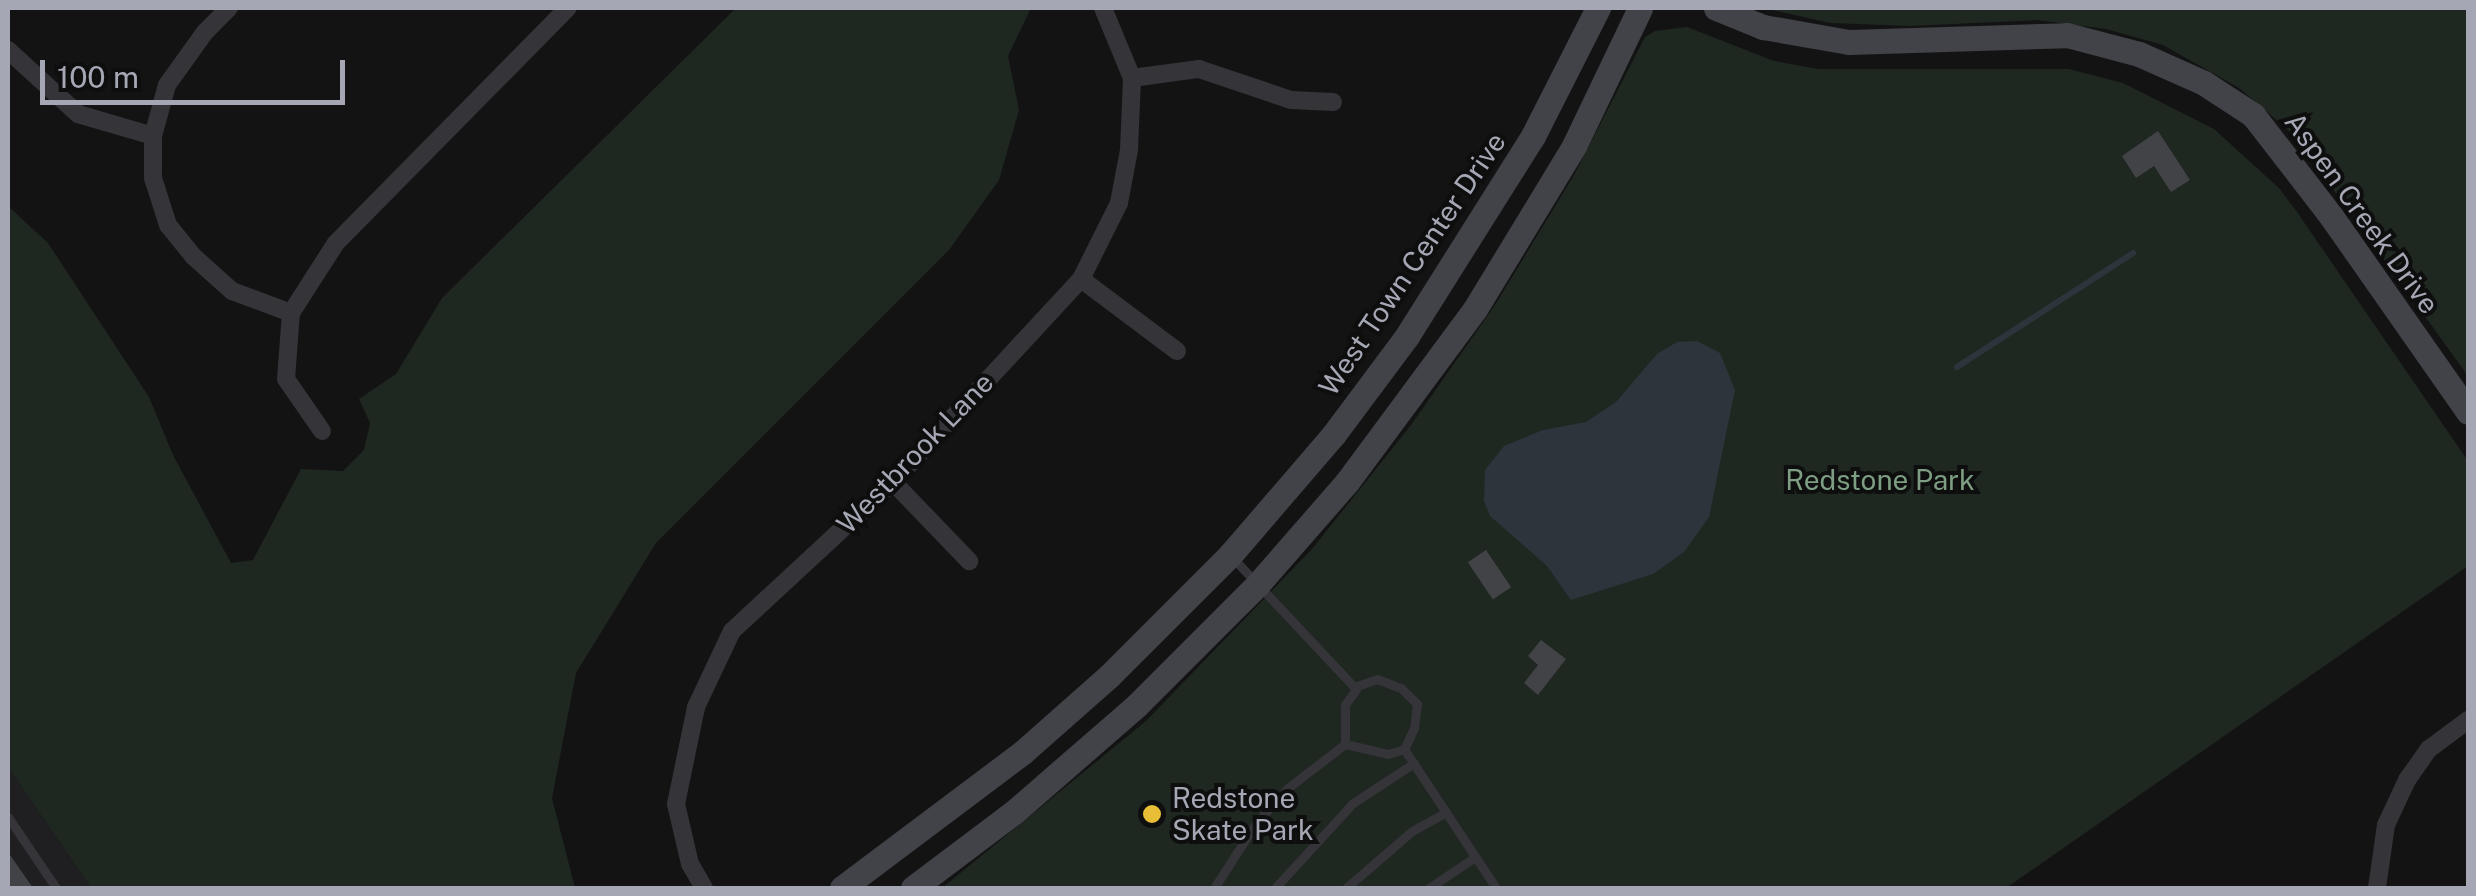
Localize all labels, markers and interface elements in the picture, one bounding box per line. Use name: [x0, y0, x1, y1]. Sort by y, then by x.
scale bar: [45, 40, 350, 102]
text: 100 m: [57, 59, 139, 95]
street label: Aspen Creek Drive: [2278, 106, 2446, 320]
street label: West Town Center Drive: [1311, 126, 1513, 402]
street label: Westbrook Lane: [830, 366, 1000, 540]
park label: Redstone Park: [1785, 463, 1975, 497]
place label: Redstone Skate Park: [1172, 781, 1314, 847]
marker: Redstone Skate Park: [1141, 803, 1163, 825]

